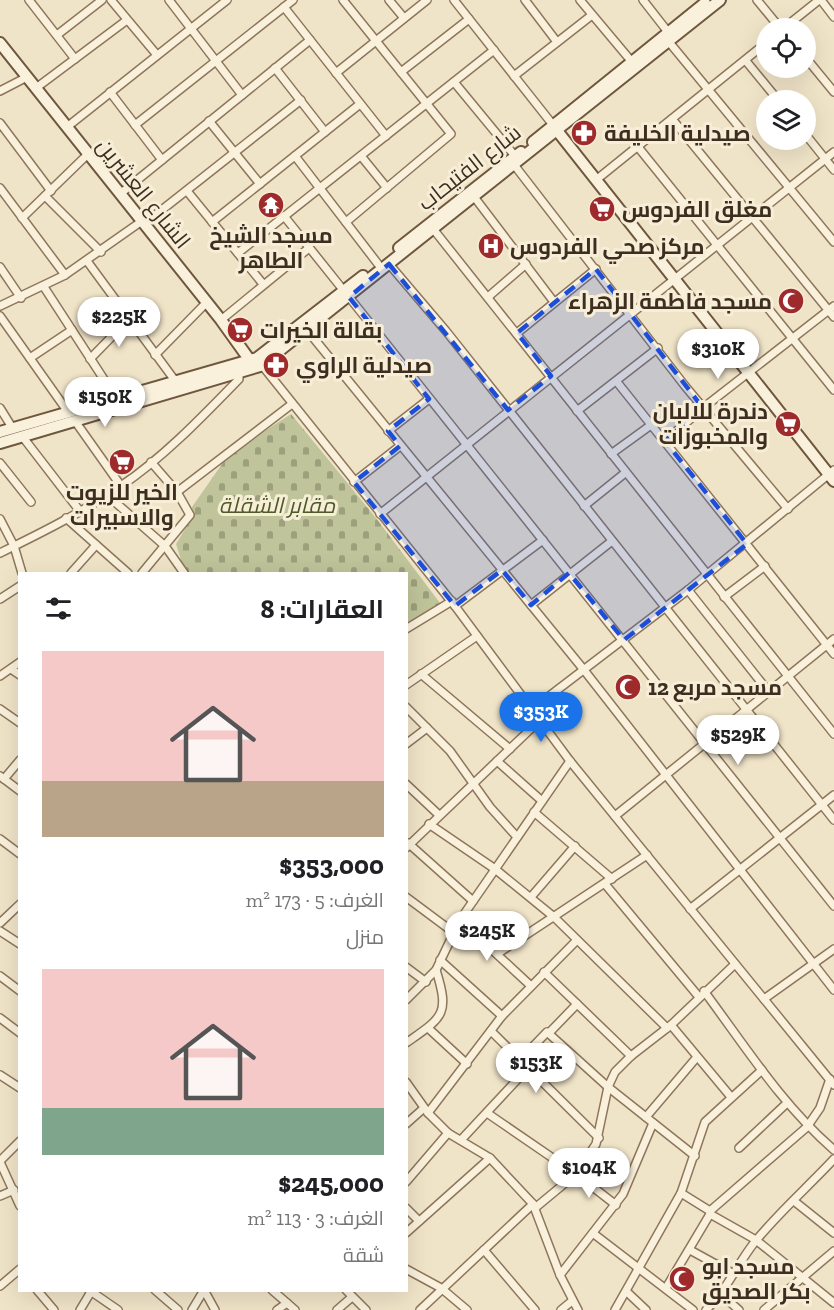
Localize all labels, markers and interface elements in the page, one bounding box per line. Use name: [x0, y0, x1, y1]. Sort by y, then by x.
map controls: [756, 18, 816, 150]
button: locate: [756, 18, 816, 78]
button: layers: [756, 90, 816, 150]
pharmacy icon: صيدلية الخليفة: [569, 118, 599, 148]
street label: شارع الفتيحاب: [412, 119, 527, 217]
place label: صيدلية الخليفة: [604, 120, 751, 147]
street label: الشارع العشرين: [90, 133, 196, 255]
temple icon: مسجد الشيخ الطاهر: [256, 190, 286, 220]
supermarket icon: مغلق الفردوس: [587, 194, 617, 224]
place label: مغلق الفردوس: [622, 196, 772, 223]
place label: مسجد الشيخ الطاهر: [209, 222, 333, 274]
hospital icon: مركز صحي الفردوس: [476, 231, 506, 261]
place label: مركز صحي الفردوس: [510, 233, 704, 264]
mosque icon: مسجد فاطمة الزهراء: [776, 286, 806, 316]
place label: مسجد فاطمة الزهراء: [568, 288, 772, 315]
pin: $225K: [77, 297, 161, 348]
text: $225K: [91, 304, 147, 328]
supermarket icon: بقالة الخيرات: [225, 315, 255, 345]
place label: بقالة الخيرات: [260, 317, 382, 344]
pin: $310K: [676, 329, 760, 380]
text: $310K: [691, 336, 745, 360]
pharmacy icon: صيدلية الراوي: [261, 350, 291, 380]
place label: صيدلية الراوي: [296, 352, 432, 383]
pin: $150K: [63, 377, 147, 428]
text: $150K: [78, 384, 132, 408]
place label: دندرة للالبان والمخبوزات: [653, 398, 768, 450]
supermarket icon: دندرة للالبان والمخبوزات: [773, 409, 803, 439]
supermarket icon: الخير للزيوت والاسبيرات: [107, 447, 137, 477]
place label: الخير للزيوت والاسبيرات: [66, 479, 178, 531]
park label: مقابر الشقلة: [219, 492, 336, 519]
icon: filters: [42, 592, 75, 625]
text: العقارات: 8: [261, 593, 384, 625]
mosque icon: مسجد مربع 12: [613, 672, 643, 702]
place label: مسجد مربع 12: [648, 674, 782, 702]
icon: home: [159, 690, 267, 798]
pin: $353K: [499, 692, 583, 743]
text: $353K: [513, 699, 569, 723]
pin: $529K: [696, 715, 780, 766]
text: $529K: [710, 722, 766, 746]
text: $353,000: [279, 849, 384, 881]
text: الغرف: 5 · 173 m²: [246, 888, 384, 912]
pin: $245K: [445, 911, 529, 962]
text: $245K: [459, 918, 515, 942]
text: منزل: [346, 925, 384, 949]
icon: home: [159, 1008, 267, 1116]
pin: $153K: [494, 1043, 578, 1094]
text: $153K: [510, 1050, 562, 1074]
pin: $104K: [547, 1148, 631, 1199]
text: $104K: [562, 1155, 616, 1179]
text: $245,000: [278, 1167, 384, 1199]
text: الغرف: 3 · 113 m²: [248, 1206, 384, 1230]
text: شقة: [343, 1243, 384, 1267]
place label: مسجد ابو بكر الصديق: [702, 1253, 811, 1305]
mosque icon: مسجد ابو بكر الصديق: [667, 1264, 697, 1294]

